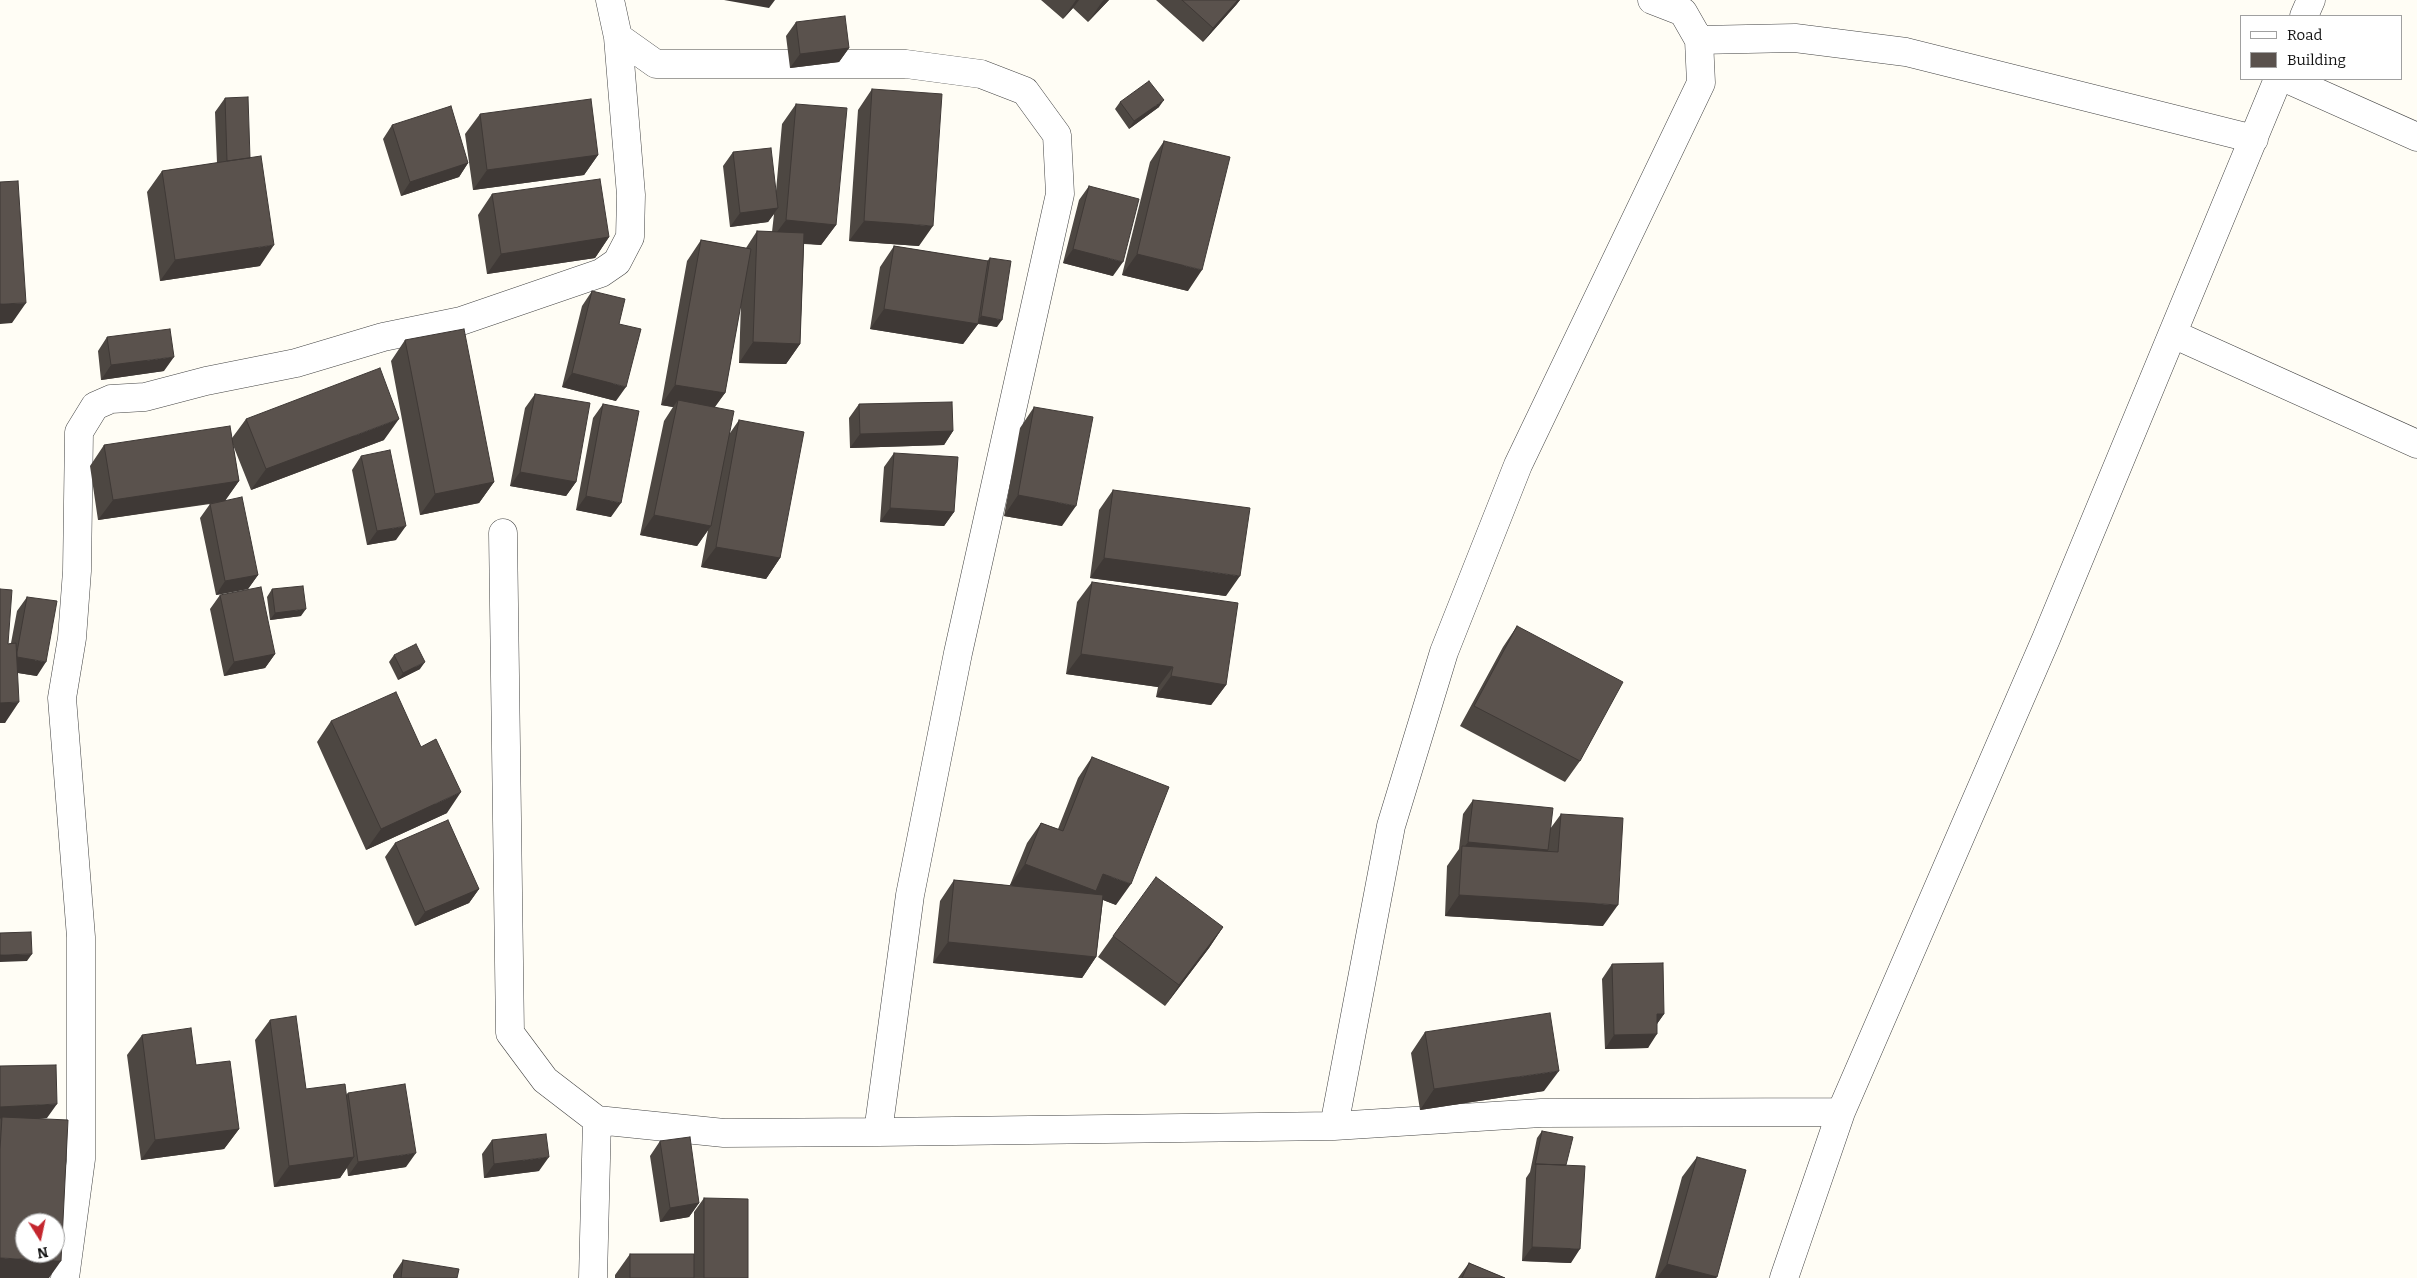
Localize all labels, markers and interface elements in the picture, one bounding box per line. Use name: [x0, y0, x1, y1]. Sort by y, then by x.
legend: [2240, 15, 2402, 80]
text: Road: [2287, 26, 2322, 44]
text: Building: [2287, 51, 2346, 69]
north arrow: [15, 1213, 65, 1263]
text: N: [36, 1243, 49, 1262]

